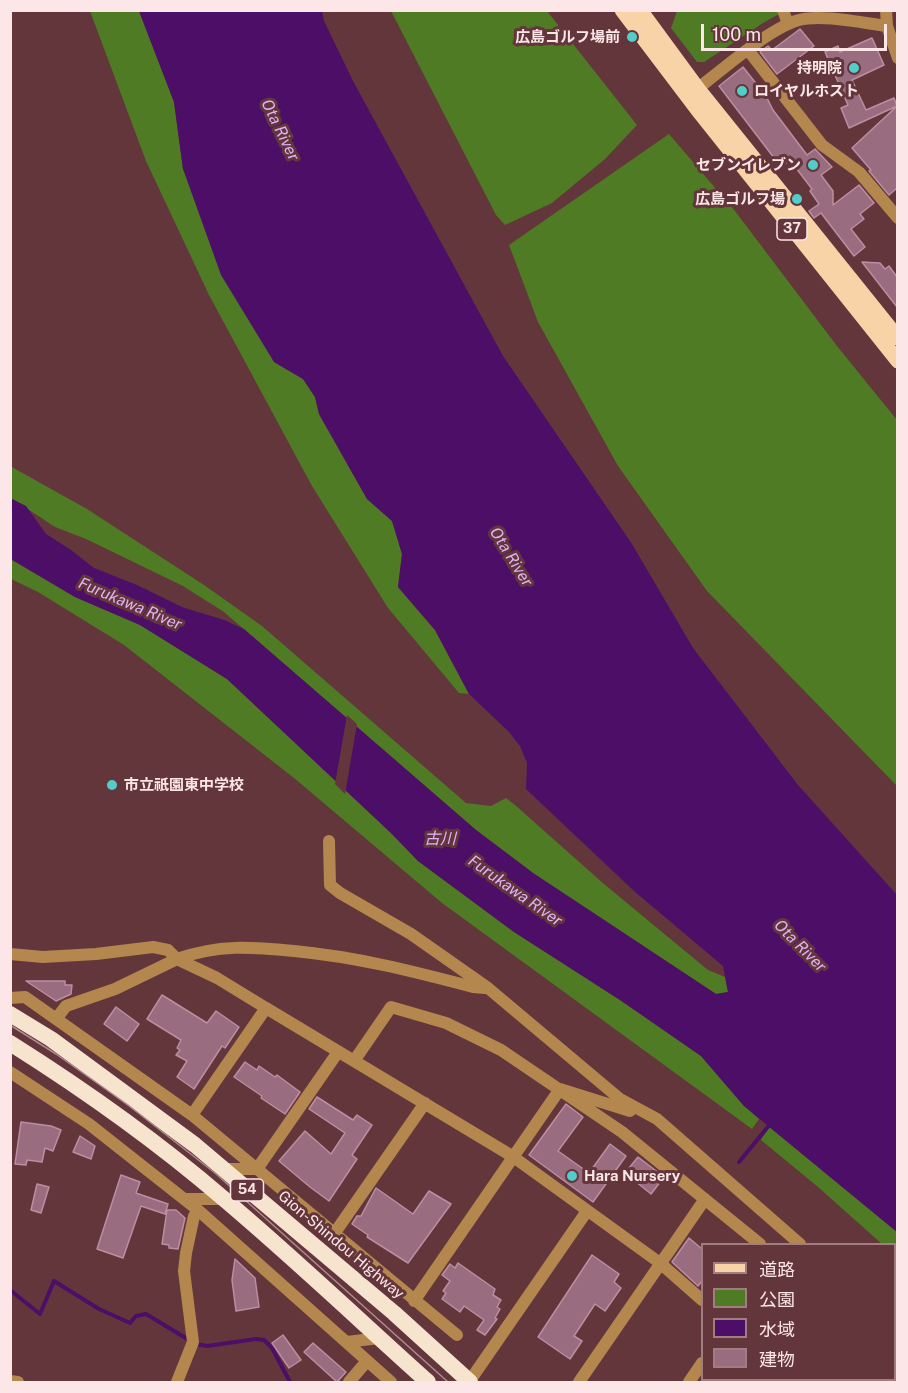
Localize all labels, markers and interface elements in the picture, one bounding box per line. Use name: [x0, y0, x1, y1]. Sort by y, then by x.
scale bar: [704, 12, 890, 50]
text: 100 m: [712, 24, 761, 45]
place label: 広島ゴルフ場前: [515, 28, 620, 46]
marker: 広島ゴルフ場前: [625, 30, 639, 44]
place label: 持明院: [797, 59, 842, 77]
marker: 持明院: [847, 61, 861, 75]
place label: ロイヤルホスト: [754, 82, 859, 100]
marker: ロイヤルホスト: [735, 84, 749, 98]
water label: Ota River: [257, 96, 303, 164]
place label: セブンイレブン: [696, 156, 801, 174]
marker: セブンイレブン: [806, 158, 820, 172]
place label: 広島ゴルフ場: [695, 190, 785, 208]
marker: 広島ゴルフ場: [790, 192, 804, 206]
road number: 37: [777, 218, 807, 240]
water label: Ota River: [485, 524, 537, 590]
water label: Furukawa River: [75, 574, 185, 634]
place label: 市立祇園東中学校: [124, 776, 244, 794]
marker: 市立祇園東中学校: [105, 778, 119, 792]
water label: 古川: [424, 829, 456, 849]
water label: Furukawa River: [464, 851, 566, 931]
water label: Ota River: [770, 916, 830, 976]
place label: Hara Nursery: [584, 1167, 680, 1185]
marker: Hara Nursery: [565, 1169, 579, 1183]
road number: 54: [230, 1179, 264, 1201]
street label: Gion-Shindou Highway: [274, 1187, 408, 1303]
legend: [701, 1243, 896, 1381]
text: 道路: [759, 1259, 795, 1280]
text: 公園: [759, 1289, 795, 1310]
text: 水域: [759, 1319, 795, 1340]
text: 建物: [759, 1349, 795, 1370]

